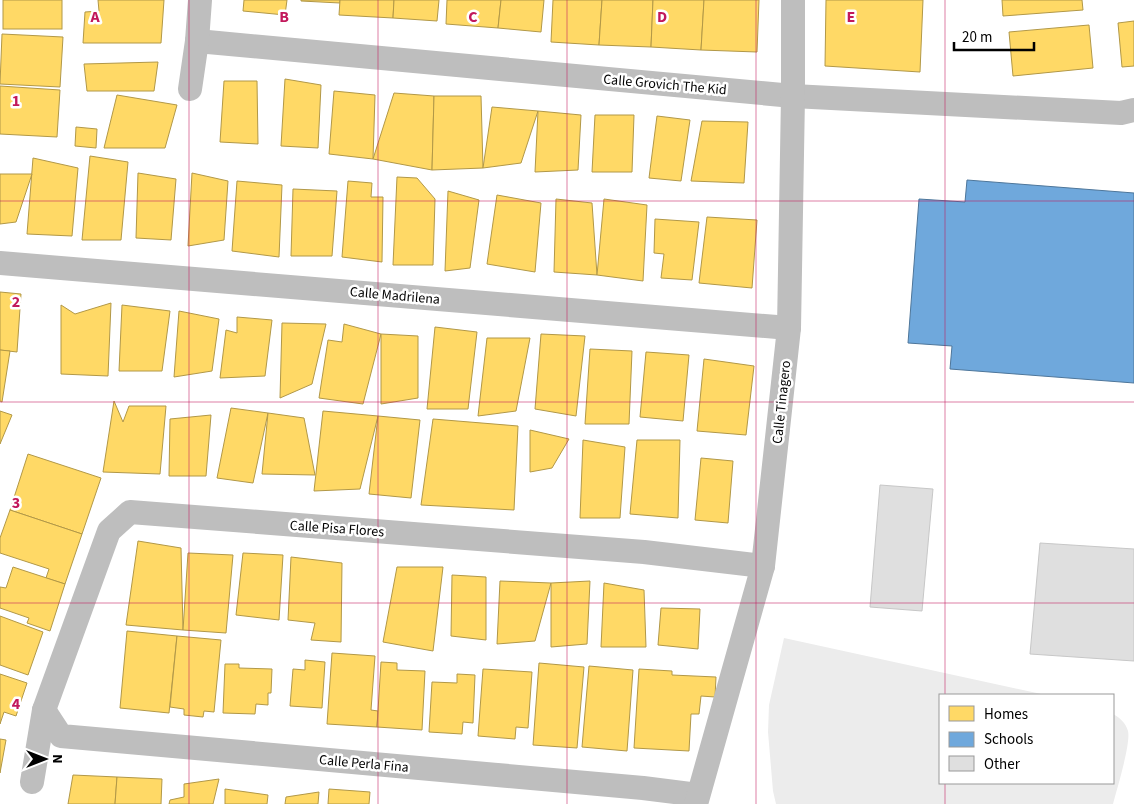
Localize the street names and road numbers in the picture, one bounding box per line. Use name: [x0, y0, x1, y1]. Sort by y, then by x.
street label: Calle Grovich The Kid: [602, 70, 727, 100]
street label: Calle Madrilena: [349, 282, 441, 310]
street label: Calle Tinagero: [768, 359, 796, 445]
street label: Calle Pisa Flores: [289, 516, 385, 542]
street label: Calle Perla Fina: [318, 750, 410, 778]

